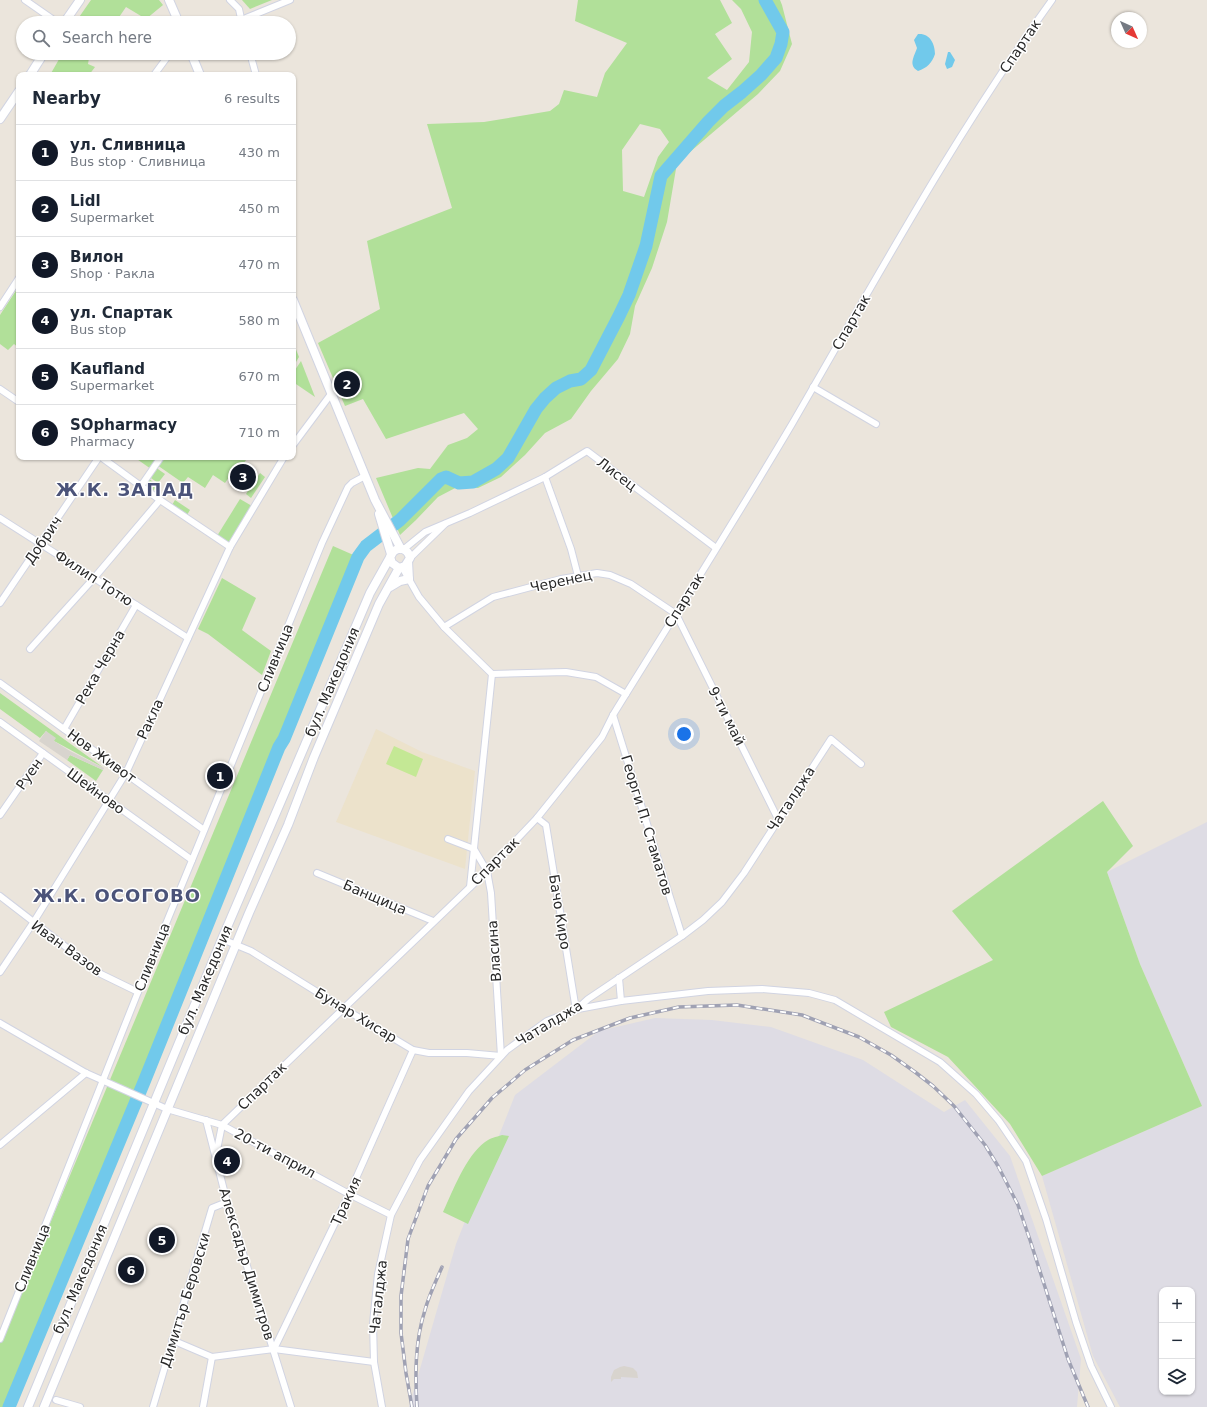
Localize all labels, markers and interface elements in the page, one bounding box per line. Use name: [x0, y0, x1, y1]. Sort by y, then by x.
north arrow: [1111, 12, 1147, 48]
search box: [16, 16, 296, 60]
street label: Спартак: [996, 16, 1044, 76]
icon: search: [30, 27, 52, 49]
text: Search here: [62, 29, 152, 47]
text: Nearby: [32, 88, 101, 108]
text: 6 results: [224, 91, 280, 106]
text: ул. Сливница: [70, 136, 186, 154]
text: 1: [40, 145, 50, 160]
text: 430 m: [238, 145, 280, 160]
text: Bus stop · Сливница: [70, 154, 206, 169]
text: Lidl: [70, 192, 101, 210]
text: 2: [40, 201, 50, 216]
text: 450 m: [238, 201, 280, 216]
text: Supermarket: [70, 210, 154, 225]
text: Вилон: [70, 248, 124, 266]
text: 3: [40, 257, 50, 272]
text: 470 m: [238, 257, 280, 272]
text: Shop · Ракла: [70, 266, 155, 281]
street label: Спартак: [829, 291, 873, 353]
text: ул. Спартак: [70, 304, 173, 322]
text: 4: [40, 313, 50, 328]
text: 580 m: [238, 313, 280, 328]
text: Bus stop: [70, 322, 126, 337]
text: Kaufland: [70, 360, 145, 378]
text: 5: [40, 369, 50, 384]
text: 670 m: [238, 369, 280, 384]
pin: 2: [334, 369, 360, 399]
text: Supermarket: [70, 378, 154, 393]
text: SOpharmacy: [70, 416, 177, 434]
text: 6: [40, 425, 50, 440]
text: 710 m: [238, 425, 280, 440]
text: Pharmacy: [70, 434, 135, 449]
street label: Лисец: [594, 454, 640, 494]
pin: 3: [230, 462, 256, 492]
district label: Ж.К. ЗАПАД: [56, 479, 194, 500]
street label: Добрич: [21, 513, 65, 567]
street label: Филип Тотю: [52, 547, 136, 609]
street label: Черенец: [529, 567, 593, 595]
street label: Спартак: [661, 570, 707, 630]
street label: Сливница: [254, 621, 296, 695]
street label: бул. Македония: [302, 625, 362, 739]
street label: Река Черна: [72, 627, 128, 707]
street label: 9-ти май: [705, 684, 749, 748]
street label: Ракла: [134, 696, 166, 742]
your location: [674, 724, 694, 744]
street label: Нов Живот: [65, 726, 139, 786]
street label: Георги П. Стаматов: [618, 753, 676, 897]
street label: Руен: [13, 755, 45, 793]
pin: 1: [207, 761, 233, 791]
street label: Чаталджа: [764, 763, 818, 835]
street label: Шейново: [64, 765, 128, 817]
street label: Спартак: [468, 834, 522, 888]
street label: Бачо Киро: [546, 873, 574, 951]
street label: Банщица: [341, 876, 409, 918]
district label: Ж.К. ОСОГОВО: [33, 885, 201, 906]
street label: Иван Вазов: [29, 917, 105, 979]
street label: Сливница: [131, 920, 173, 994]
street label: Власина: [484, 920, 504, 982]
street label: бул. Македония: [175, 923, 235, 1037]
street label: Бунар Хисар: [312, 984, 400, 1046]
street label: Чаталджа: [513, 997, 585, 1049]
street label: Спартак: [234, 1059, 290, 1113]
street label: 20-ти април: [232, 1125, 318, 1181]
pin: 4: [214, 1146, 240, 1176]
street label: Тракия: [327, 1174, 364, 1229]
street label: Алексадър Димитров: [216, 1186, 278, 1342]
street label: Сливница: [11, 1221, 53, 1295]
street label: бул. Македония: [50, 1222, 110, 1336]
pin: 5: [149, 1225, 175, 1255]
street label: Димитър Беровски: [157, 1231, 213, 1369]
pin: 6: [118, 1255, 144, 1285]
street label: Чаталджа: [366, 1259, 390, 1335]
map controls: [1159, 1287, 1195, 1395]
button: +: [1159, 1287, 1195, 1323]
button: −: [1159, 1323, 1195, 1359]
button: layers: [1159, 1359, 1195, 1395]

